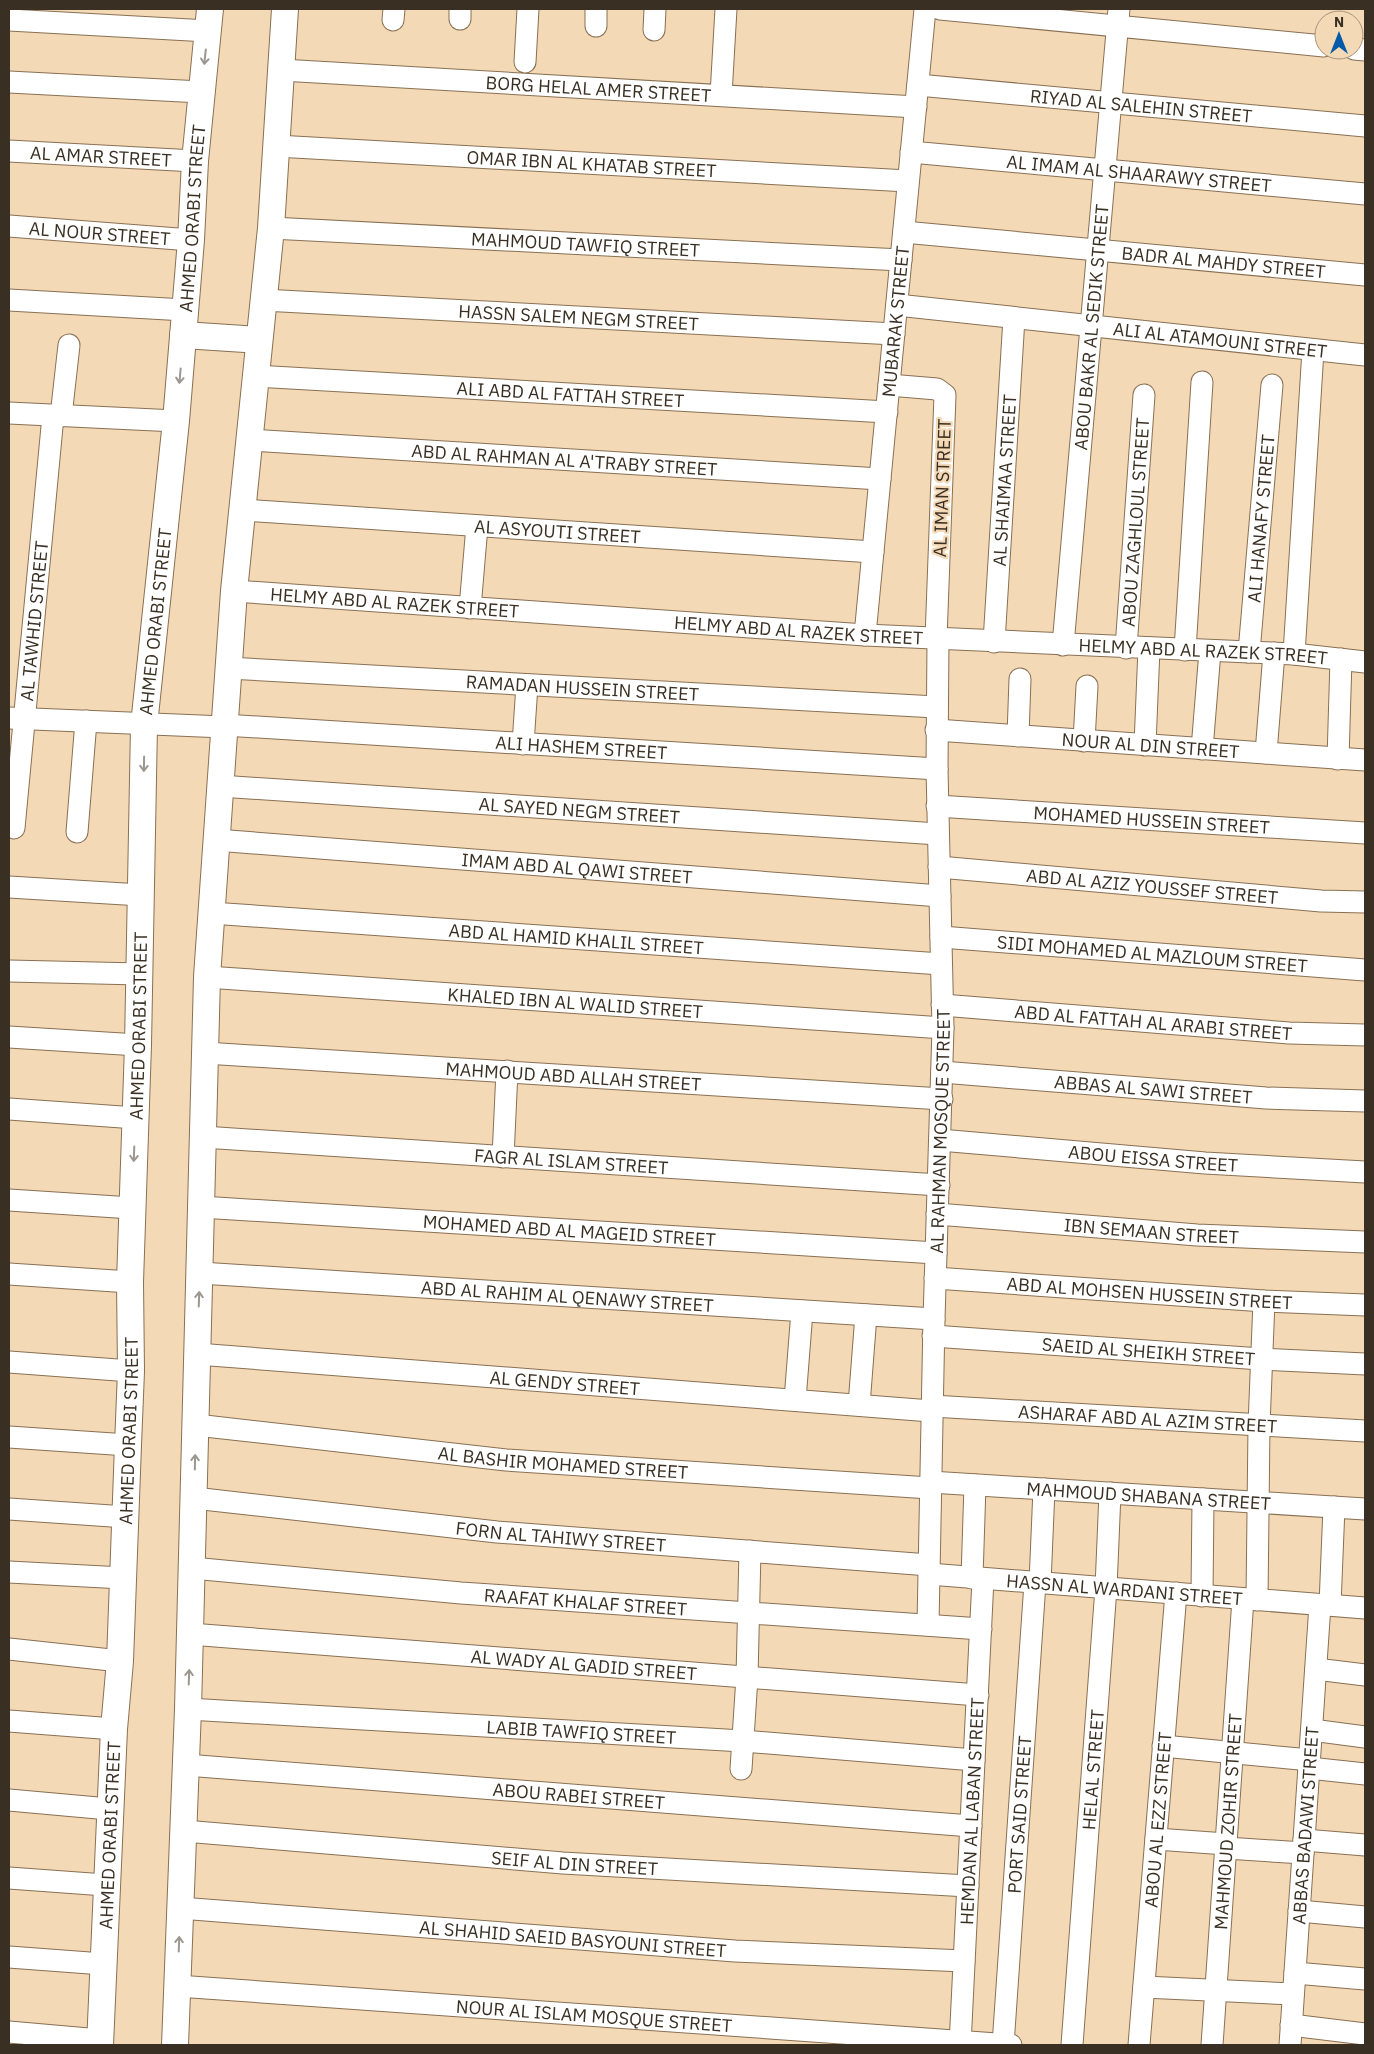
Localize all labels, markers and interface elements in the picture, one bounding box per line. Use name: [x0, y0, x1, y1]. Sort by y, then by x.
north arrow: [1314, 10, 1364, 60]
text: N: [1334, 13, 1344, 31]
one-way arrow: [200, 49, 210, 65]
street label: BORG HELAL AMER STREET: [485, 70, 712, 107]
street label: RIYAD AL SALEHIN STREET: [1029, 84, 1253, 127]
street label: AHMED ORABI STREET: [174, 123, 210, 313]
street label: AL AMAR STREET: [30, 141, 172, 171]
street label: OMAR IBN AL KHATAB STREET: [466, 145, 717, 182]
street label: AL IMAM AL SHAARAWY STREET: [1006, 149, 1272, 197]
street label: ABOU BAKR AL SEDIK STREET: [1069, 203, 1113, 451]
street label: AL NOUR STREET: [28, 216, 171, 250]
street label: MAHMOUD TAWFIQ STREET: [471, 227, 701, 261]
street label: BADR AL MAHDY STREET: [1121, 241, 1327, 283]
street label: MUBARAK STREET: [876, 245, 914, 398]
street label: HASSN SALEM NEGM STREET: [458, 299, 699, 335]
street label: ALI AL ATAMOUNI STREET: [1112, 317, 1328, 362]
one-way arrow: [175, 368, 185, 384]
street label: ALI ABD AL FATTAH STREET: [456, 376, 685, 412]
street label: AL SHAIMAA STREET: [987, 394, 1021, 567]
street label: ABOU ZAGHLOUL STREET: [1116, 417, 1154, 628]
street label: AL IMAN STREET: [928, 418, 956, 558]
street label: ALI HANAFY STREET: [1242, 433, 1279, 604]
street label: ABD AL RAHMAN AL A'TRABY STREET: [411, 439, 718, 480]
street label: AL ASYOUTI STREET: [473, 514, 641, 548]
street label: AHMED ORABI STREET: [134, 527, 176, 716]
street label: AL TAWHID STREET: [15, 540, 53, 702]
street label: HELMY ABD AL RAZEK STREET: [269, 582, 520, 622]
street label: HELMY ABD AL RAZEK STREET: [673, 610, 924, 649]
street label: HELMY ABD AL RAZEK STREET: [1078, 633, 1329, 669]
street label: RAMADAN HUSSEIN STREET: [465, 670, 700, 705]
street label: NOUR AL DIN STREET: [1061, 727, 1240, 763]
street label: ALI HASHEM STREET: [495, 730, 668, 764]
one-way arrow: [139, 756, 149, 772]
street label: AL SAYED NEGM STREET: [478, 792, 680, 828]
street label: MOHAMED HUSSEIN STREET: [1033, 801, 1270, 838]
street label: IMAM ABD AL QAWI STREET: [461, 848, 693, 888]
street label: ABD AL AZIZ YOUSSEF STREET: [1025, 863, 1279, 909]
street label: ABD AL HAMID KHALIL STREET: [448, 918, 704, 959]
street label: SIDI MOHAMED AL MAZLOUM STREET: [996, 930, 1309, 977]
street label: AHMED ORABI STREET: [124, 932, 152, 1120]
street label: KHALED IBN AL WALID STREET: [447, 982, 703, 1023]
street label: ABD AL FATTAH AL ARABI STREET: [1014, 999, 1293, 1045]
street label: AL RAHMAN MOSQUE STREET: [925, 1009, 955, 1254]
street label: MAHMOUD ABD ALLAH STREET: [445, 1057, 702, 1095]
street label: ABBAS AL SAWI STREET: [1053, 1070, 1253, 1108]
street label: ABOU EISSA STREET: [1067, 1140, 1239, 1176]
street label: FAGR AL ISLAM STREET: [473, 1143, 669, 1179]
one-way arrow: [130, 1146, 139, 1162]
street label: MOHAMED ABD AL MAGEID STREET: [422, 1209, 716, 1251]
street label: IBN SEMAAN STREET: [1063, 1213, 1239, 1248]
street label: ABD AL MOHSEN HUSSEIN STREET: [1006, 1272, 1293, 1314]
street label: ABD AL RAHIM AL QENAWY STREET: [420, 1275, 714, 1317]
one-way arrow: [194, 1292, 204, 1308]
street label: SAEID AL SHEIKH STREET: [1041, 1332, 1256, 1370]
street label: AHMED ORABI STREET: [114, 1337, 143, 1525]
street label: AL GENDY STREET: [489, 1365, 641, 1400]
street label: ASHARAF ABD AL AZIM STREET: [1017, 1399, 1278, 1437]
street label: AL BASHIR MOHAMED STREET: [437, 1441, 689, 1483]
one-way arrow: [190, 1454, 200, 1470]
street label: MAHMOUD SHABANA STREET: [1026, 1477, 1271, 1515]
street label: FORN AL TAHIWY STREET: [455, 1516, 667, 1556]
street label: HASSN AL WARDANI STREET: [1005, 1569, 1243, 1610]
street label: RAAFAT KHALAF STREET: [483, 1583, 688, 1620]
street label: AL WADY AL GADID STREET: [470, 1644, 698, 1685]
one-way arrow: [184, 1669, 194, 1686]
street label: HEMDAN AL LABAN STREET: [954, 1697, 989, 1925]
street label: HELAL STREET: [1077, 1709, 1108, 1831]
street label: MAHMOUD ZOHIR STREET: [1209, 1713, 1247, 1930]
street label: LABIB TAWFIQ STREET: [486, 1715, 677, 1749]
street label: ABBAS BADAWI STREET: [1287, 1726, 1323, 1925]
street label: ABOU AL EZZ STREET: [1139, 1731, 1176, 1909]
street label: PORT SAID STREET: [1002, 1735, 1036, 1894]
street label: AHMED ORABI STREET: [94, 1741, 125, 1930]
street label: ABOU RABEI STREET: [492, 1777, 666, 1814]
street label: SEIF AL DIN STREET: [490, 1845, 659, 1880]
street label: AL SHAHID SAEID BASYOUNI STREET: [418, 1915, 727, 1962]
one-way arrow: [174, 1936, 184, 1952]
street label: NOUR AL ISLAM MOSQUE STREET: [455, 1994, 733, 2037]

